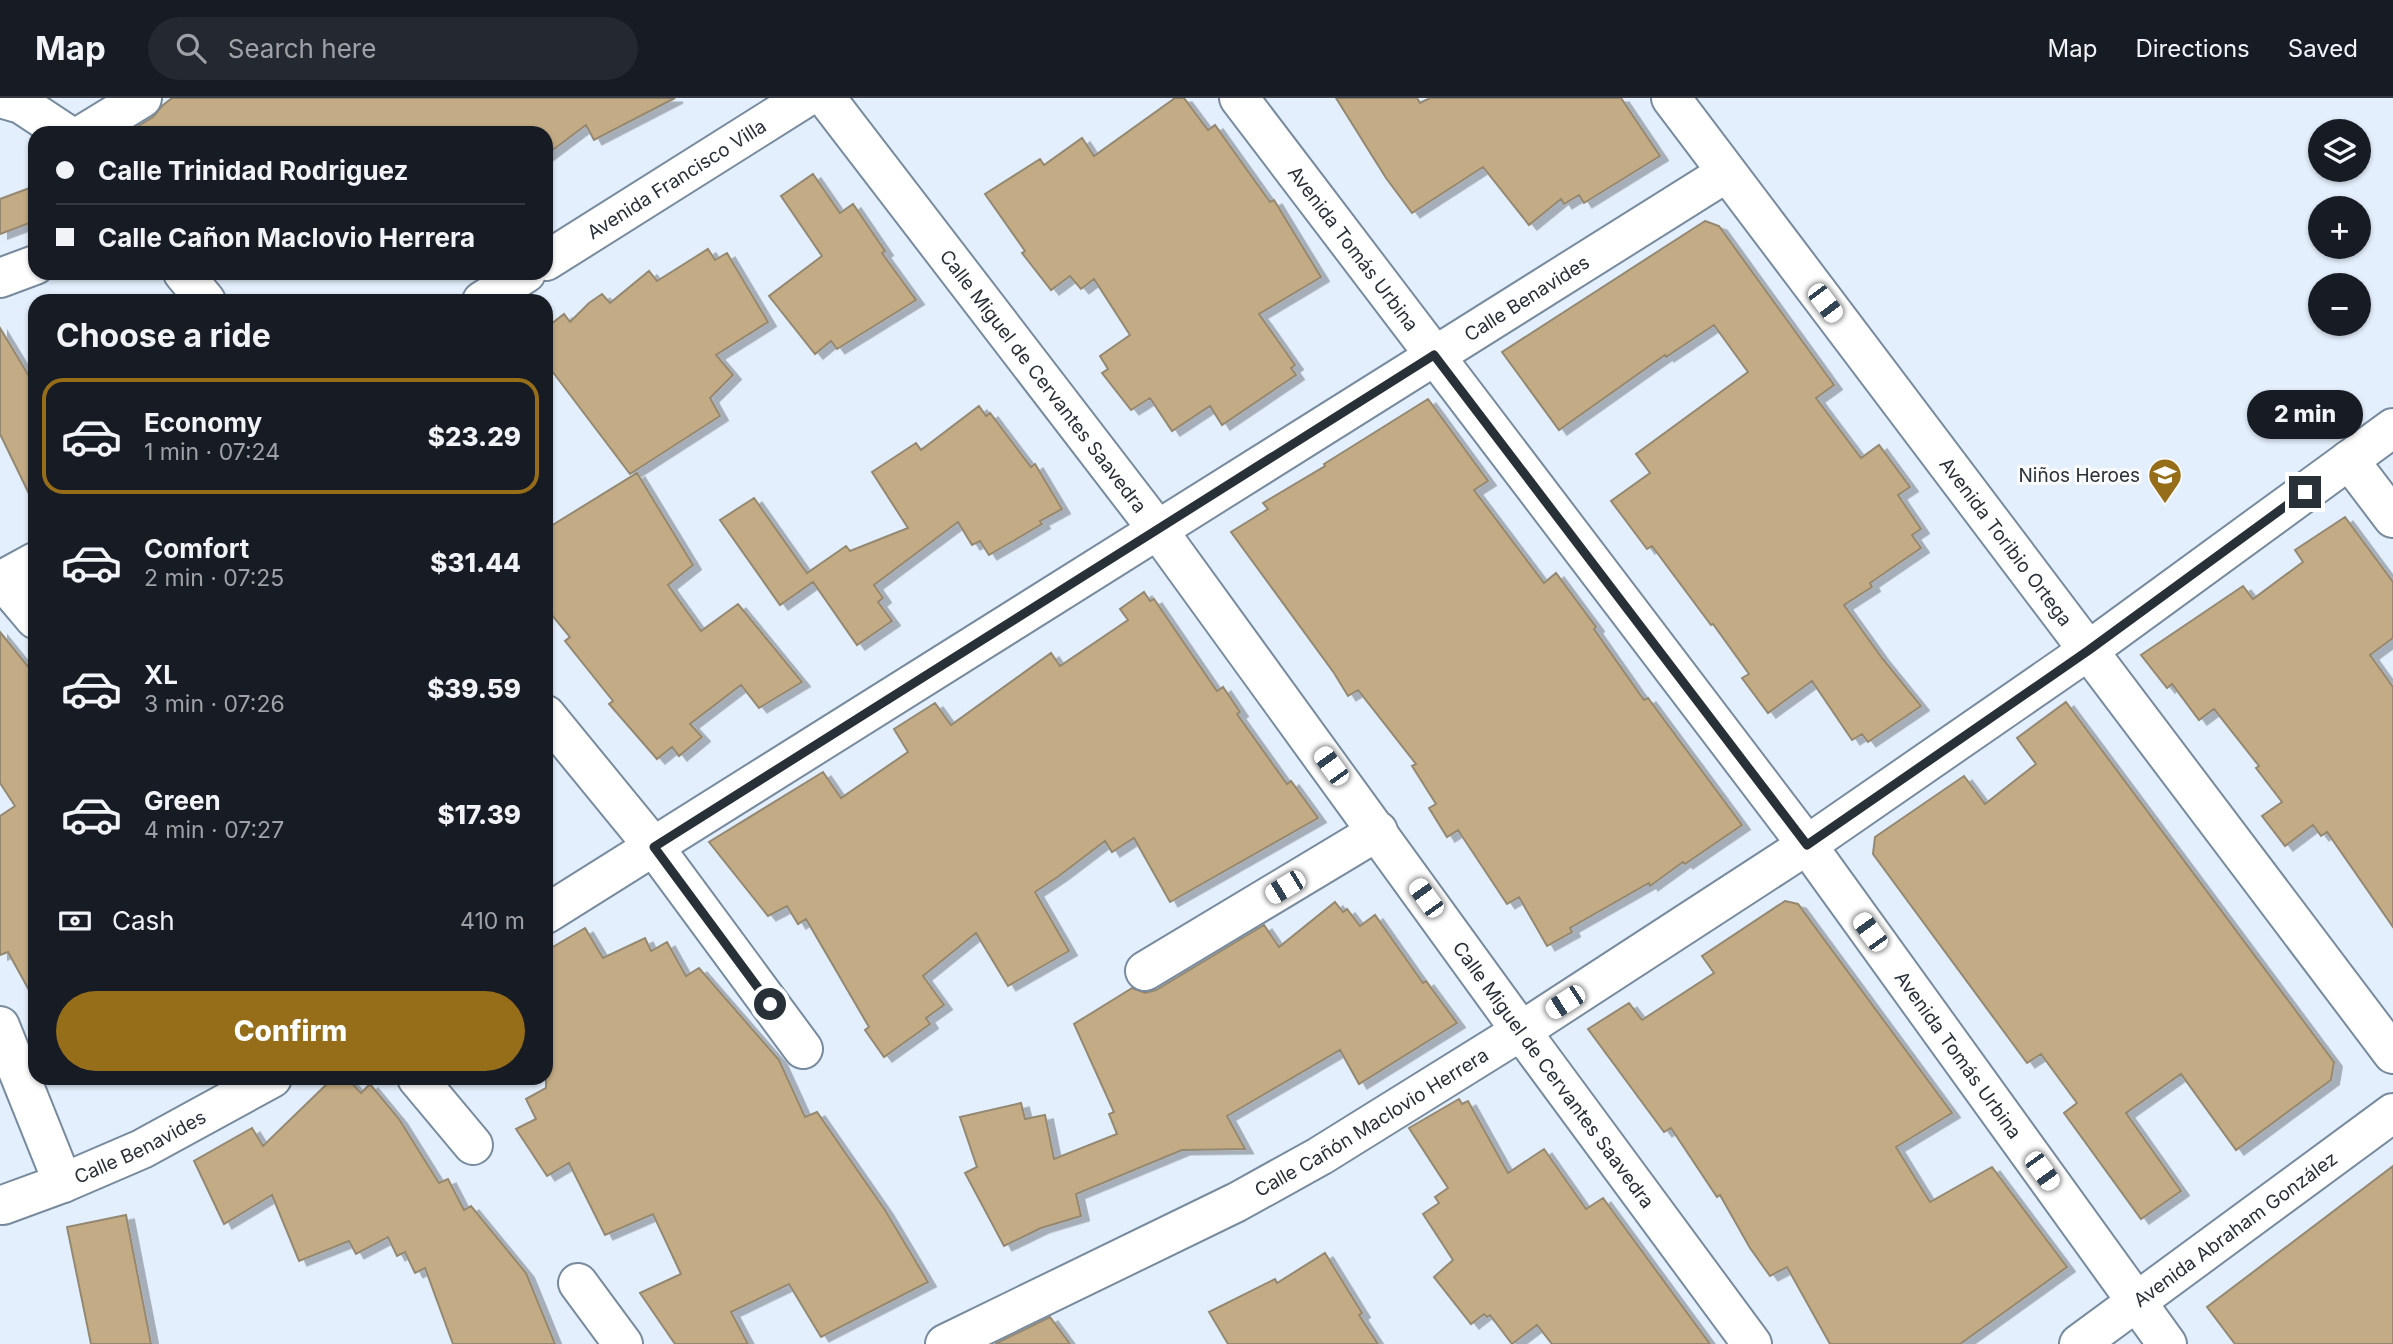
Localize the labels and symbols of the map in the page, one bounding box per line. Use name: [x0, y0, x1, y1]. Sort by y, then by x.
street label: Avenida Francisco Villa: [583, 114, 770, 244]
street label: Avenida Tomás Urbina: [1283, 161, 1423, 336]
street label: Calle Miguel de Cervantes Saavedra: [935, 245, 1152, 517]
street label: Calle Benavides: [1460, 250, 1594, 346]
car: [1804, 280, 1847, 326]
callout: 2 min: [2247, 390, 2363, 440]
street label: Avenida Toribio Ortega: [1935, 453, 2077, 631]
school or university icon: Niños Heroes: [2146, 456, 2184, 505]
place label: Niños Heroes: [2019, 464, 2140, 487]
route end: [2289, 476, 2321, 508]
car: [1311, 743, 1352, 789]
car: [1262, 867, 1309, 907]
car: [1406, 875, 1447, 921]
car: [1850, 909, 1891, 955]
street label: Calle Miguel de Cervantes Saavedra: [1448, 937, 1659, 1213]
street label: Avenida Tomás Urbina: [1890, 966, 2027, 1143]
car: [1542, 982, 1589, 1022]
route start: [754, 988, 786, 1020]
street label: Calle Cañón Maclovio Herrera: [1251, 1043, 1492, 1201]
street label: Calle Benavides: [71, 1105, 210, 1188]
street label: Avenida Abraham González: [2129, 1147, 2342, 1312]
car: [2022, 1148, 2063, 1194]

